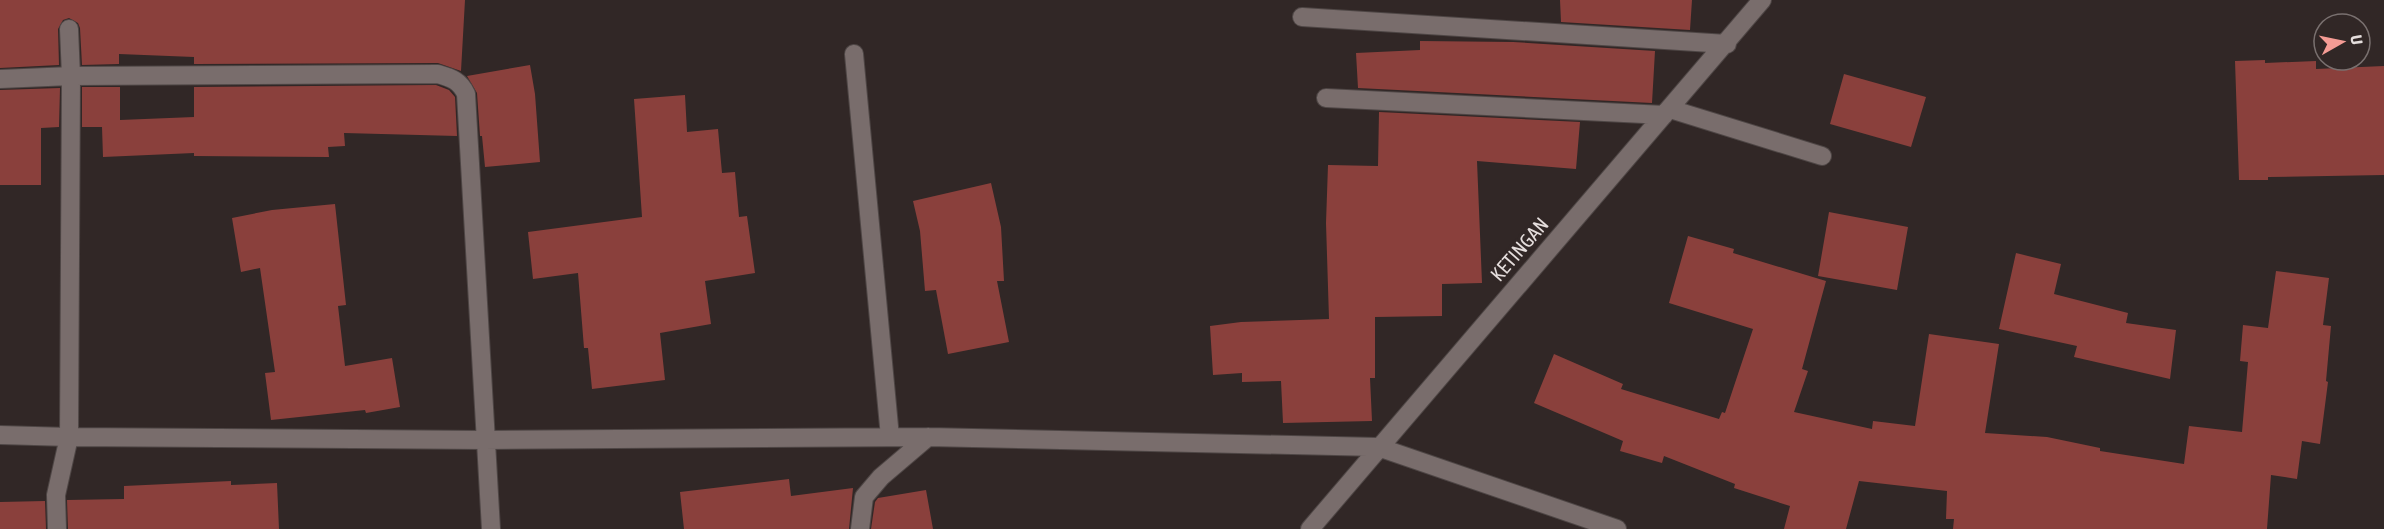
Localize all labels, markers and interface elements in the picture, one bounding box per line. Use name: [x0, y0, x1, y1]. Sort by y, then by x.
north arrow: [2312, 12, 2372, 72]
text: U: [2347, 34, 2366, 46]
street label: KETINGAN: [1485, 213, 1553, 285]

